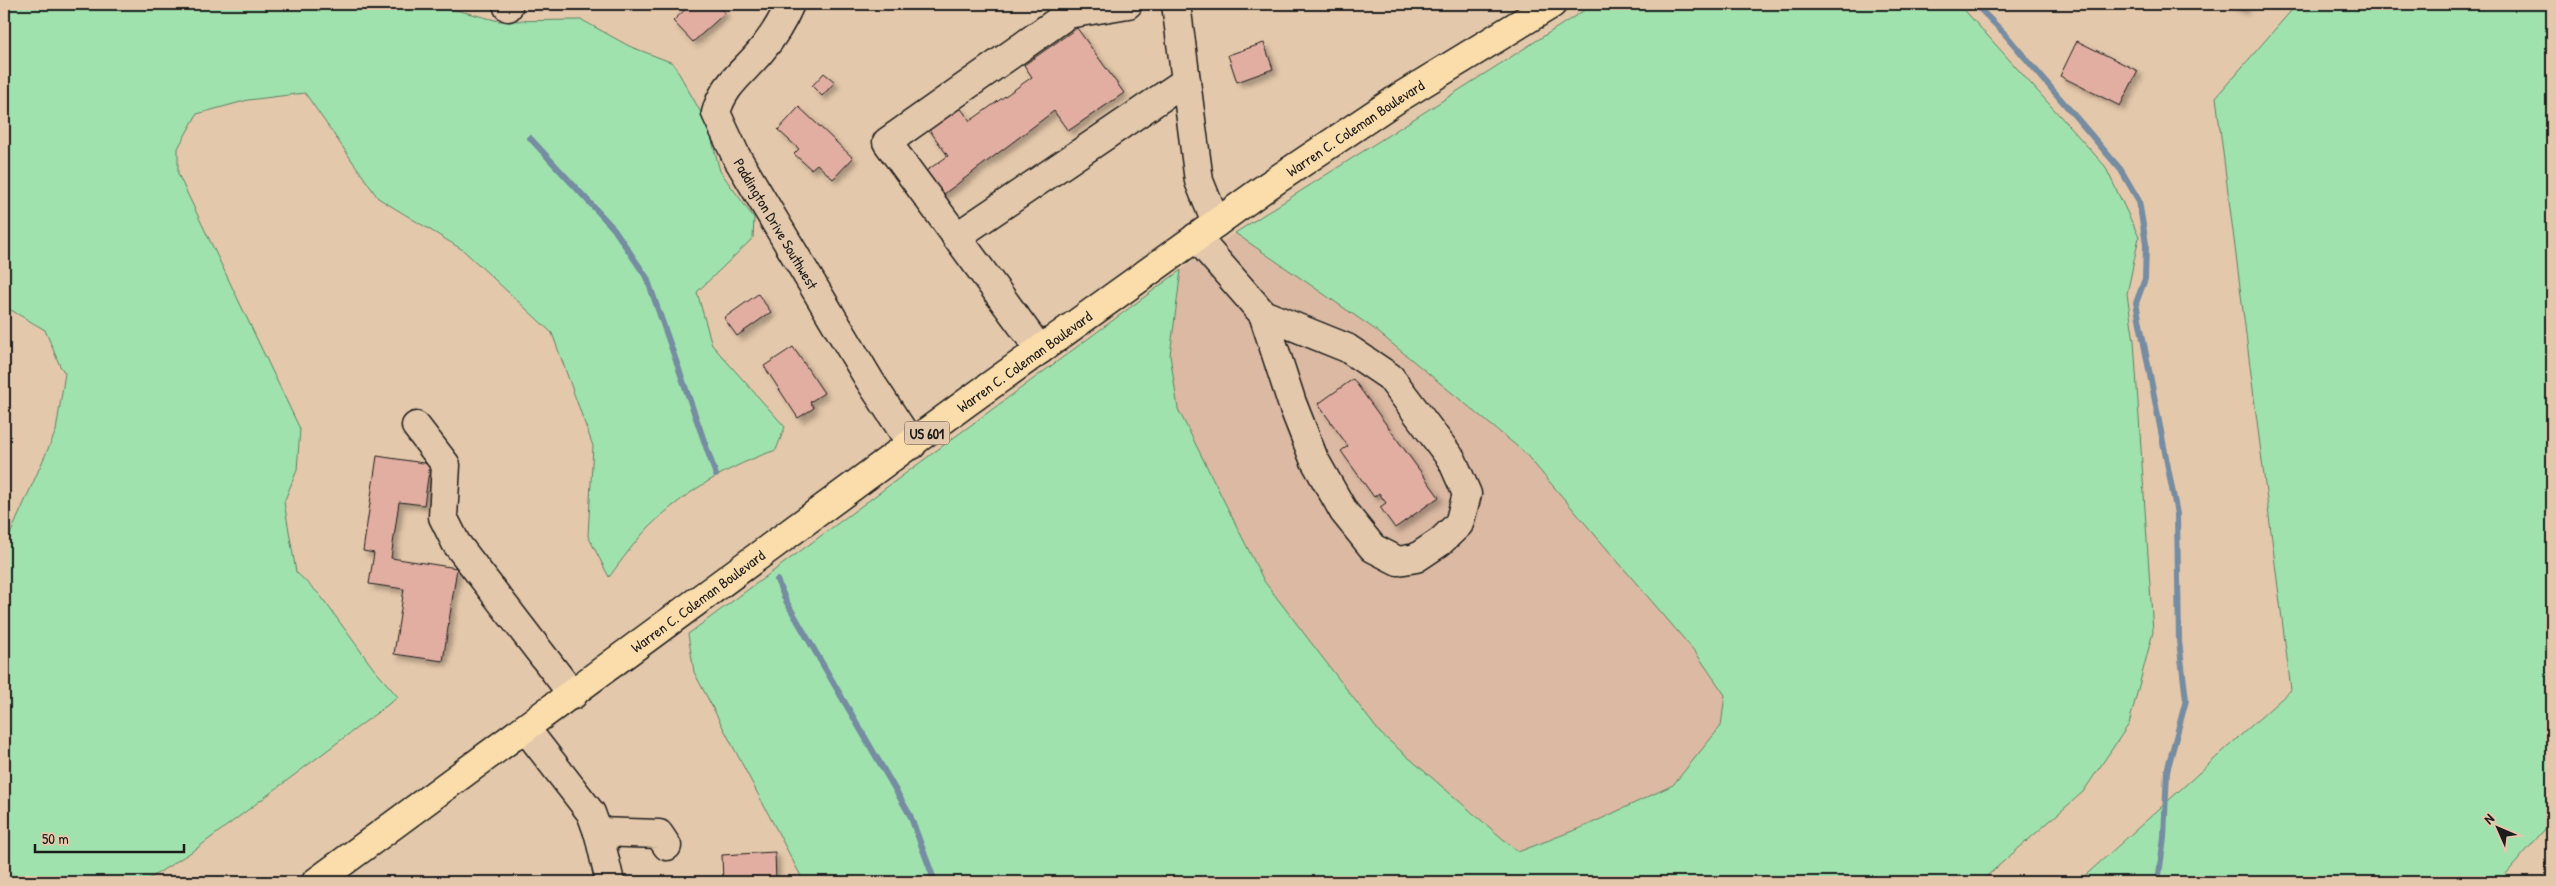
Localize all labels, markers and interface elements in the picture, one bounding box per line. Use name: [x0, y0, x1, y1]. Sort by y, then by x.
street label: Warren C. Coleman Boulevard: [1282, 74, 1428, 181]
street label: Paddington Drive Southwest: [729, 154, 824, 294]
street label: Warren C. Coleman Boulevard: [952, 305, 1096, 417]
road number: US 601: [904, 422, 950, 444]
street label: Warren C. Coleman Boulevard: [626, 544, 769, 657]
north arrow: [2474, 804, 2524, 854]
text: N: [2479, 809, 2498, 828]
scale bar: [35, 821, 184, 853]
text: 50 m: [42, 828, 69, 849]

